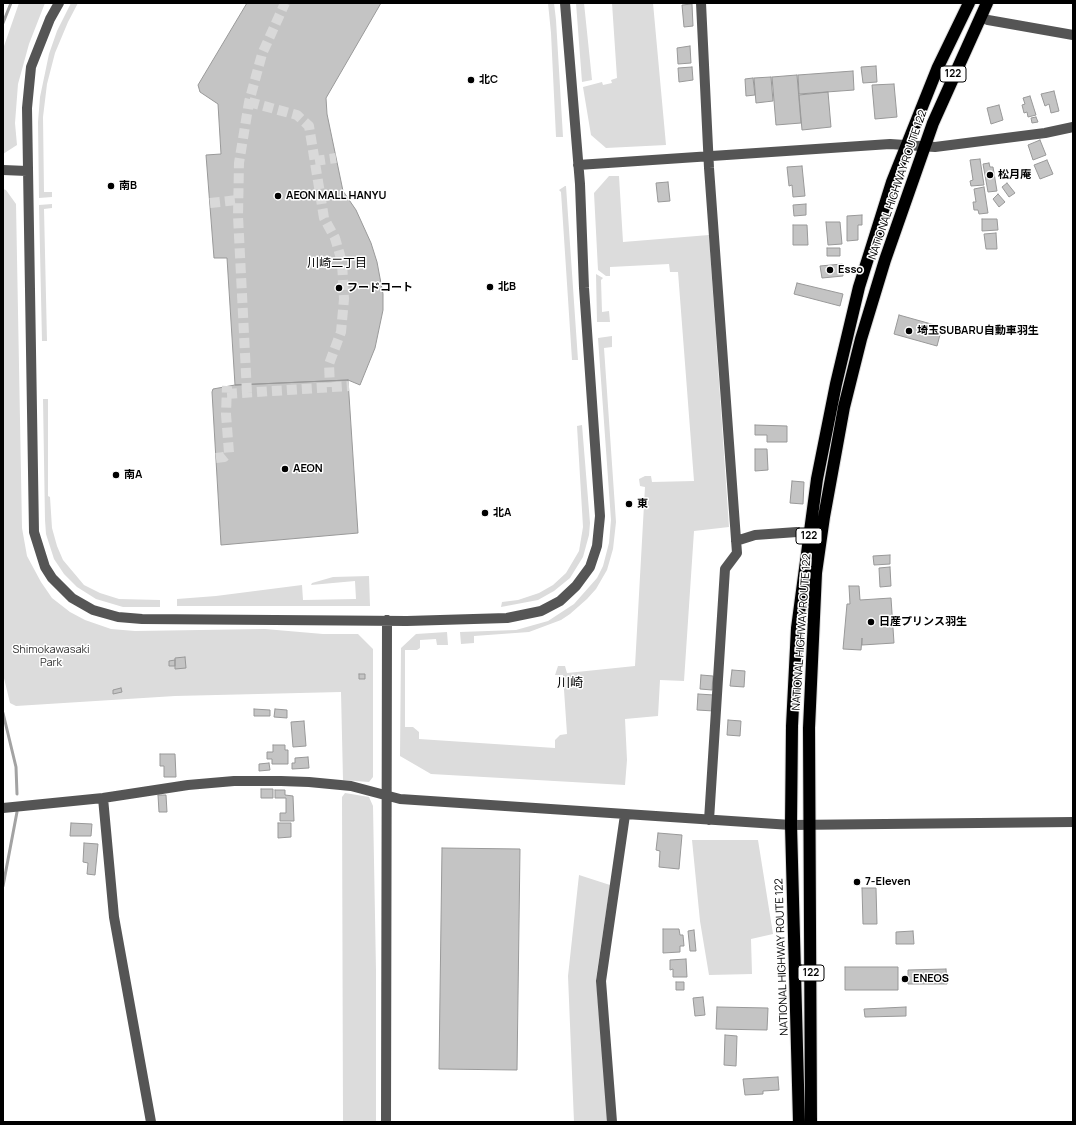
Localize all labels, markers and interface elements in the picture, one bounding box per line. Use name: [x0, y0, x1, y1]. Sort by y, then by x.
road number: 122: [940, 66, 966, 82]
place label: 北C: [479, 73, 498, 87]
marker: 北C: [466, 75, 476, 85]
street label: NATIONAL HIGHWAY ROUTE 122: [866, 109, 930, 261]
place label: 松月庵: [998, 168, 1031, 182]
marker: 松月庵: [985, 170, 995, 180]
place label: 南B: [119, 179, 137, 193]
marker: 南B: [106, 181, 116, 191]
place label: AEON MALL HANYU: [286, 189, 386, 203]
marker: AEON MALL HANYU: [273, 191, 283, 201]
district label: 川崎二丁目: [307, 257, 367, 271]
place label: Esso: [838, 263, 863, 277]
marker: Esso: [825, 265, 835, 275]
place label: 北B: [498, 280, 516, 294]
place label: フードコート: [347, 281, 413, 295]
marker: 北B: [485, 282, 495, 292]
marker: フードコート: [334, 283, 344, 293]
place label: 埼玉SUBARU自動車羽生: [917, 324, 1039, 338]
marker: 埼玉SUBARU自動車羽生: [904, 326, 914, 336]
place label: AEON: [293, 462, 323, 476]
marker: AEON: [280, 464, 290, 474]
place label: 南A: [124, 468, 142, 482]
marker: 南A: [111, 470, 121, 480]
place label: 東: [637, 497, 648, 511]
marker: 東: [624, 499, 634, 509]
place label: 北A: [493, 506, 511, 520]
marker: 北A: [480, 508, 490, 518]
road number: 122: [796, 528, 822, 544]
street label: NATIONAL HIGHWAY ROUTE 122: [790, 553, 814, 711]
place label: 日産プリンス羽生: [879, 615, 967, 629]
marker: 日産プリンス羽生: [866, 617, 876, 627]
park label: Shimokawasaki Park: [12, 643, 90, 669]
district label: 川崎: [557, 675, 583, 691]
place label: 7-Eleven: [865, 875, 911, 889]
marker: 7-Eleven: [852, 877, 862, 887]
street label: NATIONAL HIGHWAY ROUTE 122: [773, 878, 791, 1036]
road number: 122: [798, 965, 824, 981]
place label: ENEOS: [913, 972, 949, 986]
marker: ENEOS: [900, 974, 910, 984]

